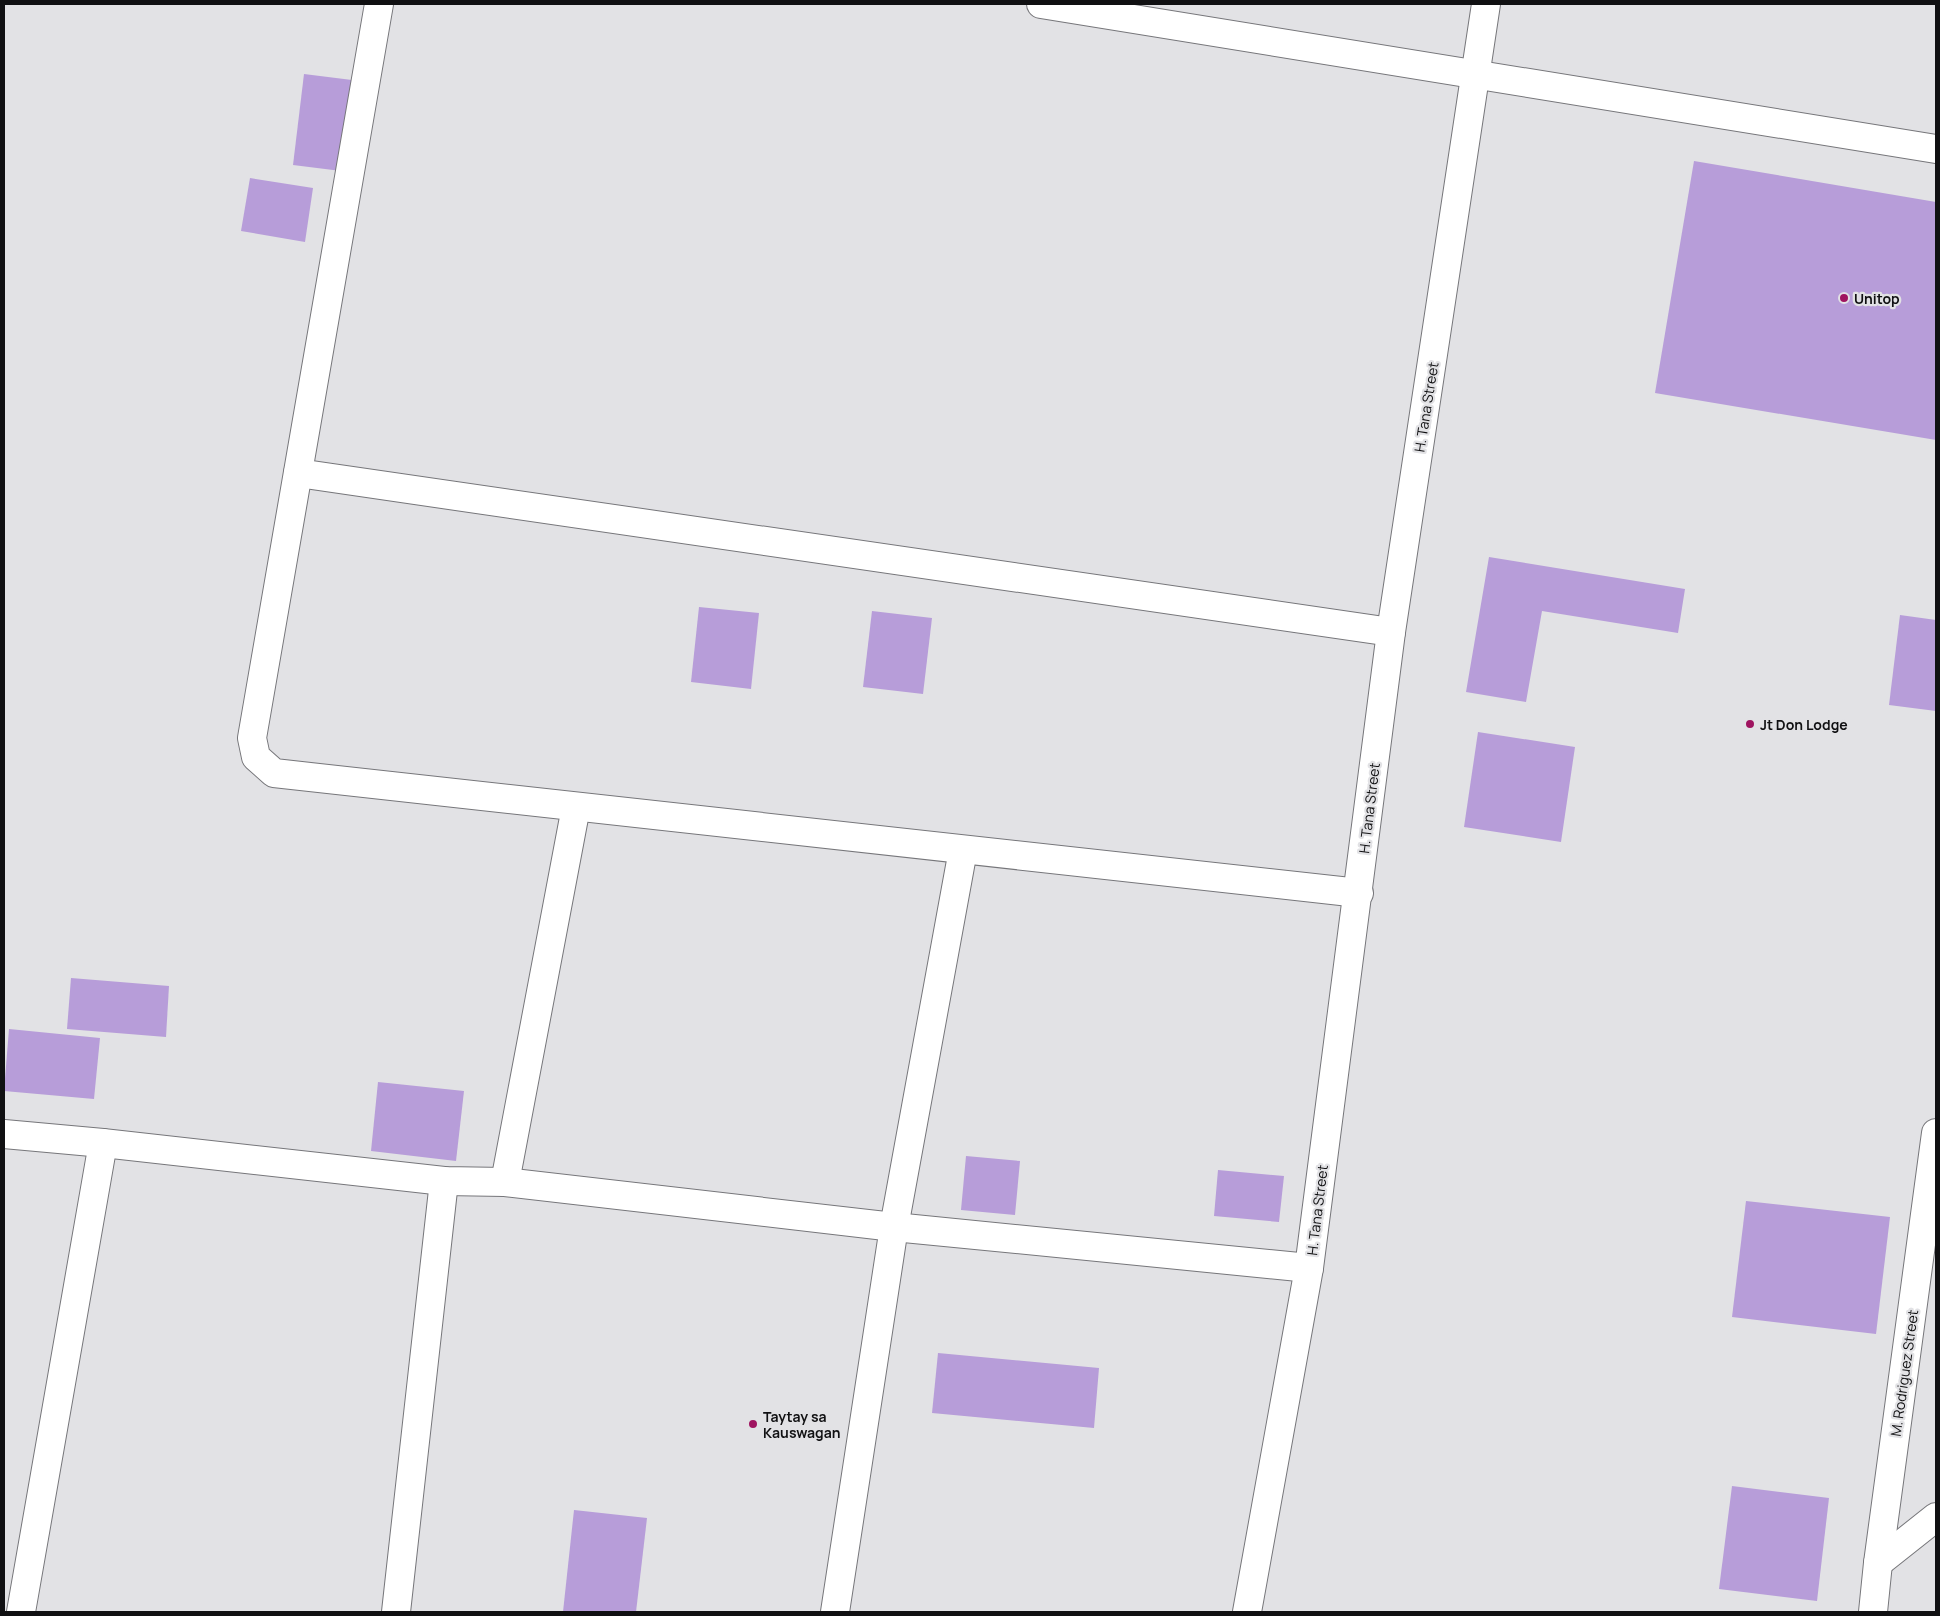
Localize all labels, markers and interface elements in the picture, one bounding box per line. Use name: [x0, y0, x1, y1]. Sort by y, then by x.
place label: Unitop: [1854, 289, 1900, 308]
marker: Unitop: [1838, 292, 1850, 304]
street label: H. Tana Street: [1409, 360, 1443, 453]
place label: Jt Don Lodge: [1760, 715, 1848, 734]
marker: Jt Don Lodge: [1744, 718, 1756, 730]
street label: H. Tana Street: [1354, 761, 1384, 854]
street label: H. Tana Street: [1302, 1163, 1332, 1256]
street label: M. Rodriguez Street: [1886, 1308, 1922, 1438]
place label: Taytay sa Kauswagan: [763, 1407, 841, 1442]
marker: Taytay sa Kauswagan: [747, 1418, 759, 1430]

